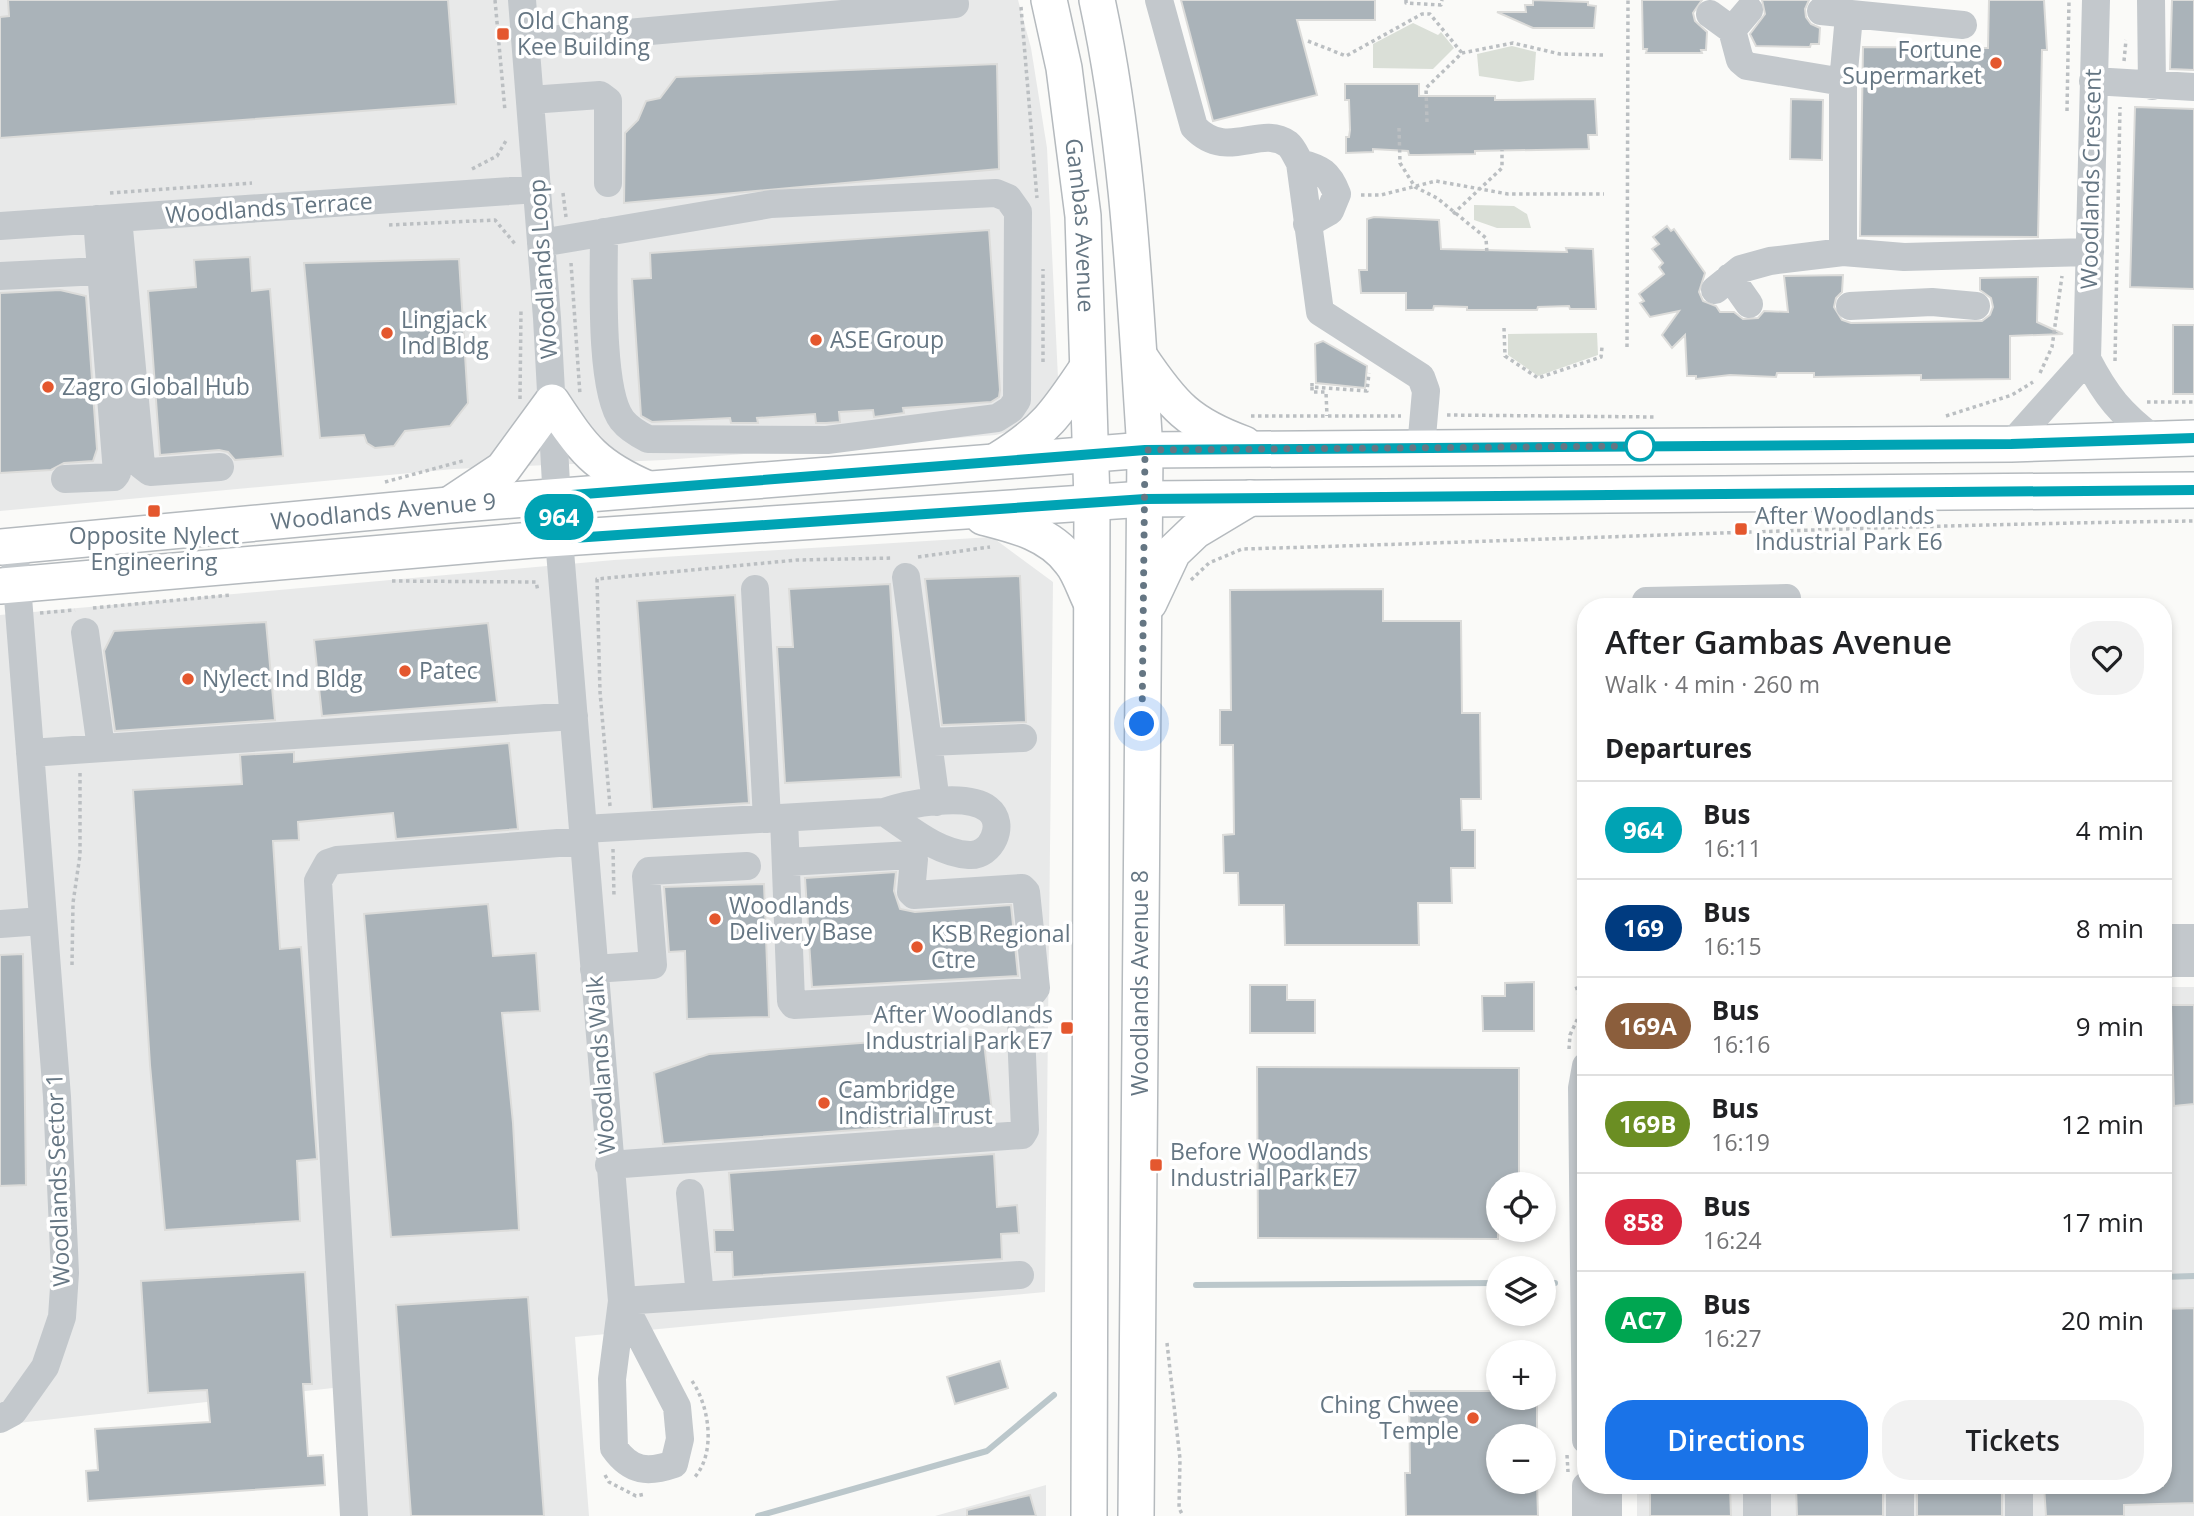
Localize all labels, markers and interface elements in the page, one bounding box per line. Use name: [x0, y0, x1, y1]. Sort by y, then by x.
place label: Old Chang Kee Building: [517, 4, 650, 62]
marker: Old Chang Kee Building: [495, 26, 511, 42]
place label: Fortune Supermarket: [1842, 33, 1982, 91]
marker: Fortune Supermarket: [1988, 55, 2004, 71]
street label: Woodlands Crescent: [2072, 68, 2108, 290]
street label: Gambas Avenue: [1058, 136, 1103, 313]
street label: Woodlands Loop: [520, 178, 564, 360]
street label: Woodlands Terrace: [164, 184, 374, 230]
place label: Lingjack Ind Bldg: [401, 303, 489, 361]
place label: ASE Group: [830, 323, 944, 355]
marker: Lingjack Ind Bldg: [379, 325, 395, 341]
marker: ASE Group: [808, 332, 824, 348]
place label: Zagro Global Hub: [62, 370, 250, 402]
marker: Zagro Global Hub: [40, 379, 56, 395]
unlabelled marker: [1625, 431, 1655, 461]
street label: Woodlands Avenue 9: [269, 484, 497, 537]
line badge: 964: [519, 494, 599, 540]
place label: After Woodlands Industrial Park E6: [1755, 499, 1943, 557]
text: 964: [538, 500, 580, 533]
marker: Opposite Nylect Engineering: [146, 503, 162, 519]
place label: Opposite Nylect Engineering: [69, 519, 239, 577]
marker: After Woodlands Industrial Park E6: [1733, 521, 1749, 537]
text: After Gambas Avenue: [1605, 619, 1952, 664]
button: heart: [2070, 621, 2144, 695]
place label: Patec: [419, 654, 478, 686]
place label: Nylect Ind Bldg: [202, 662, 363, 694]
marker: Patec: [397, 663, 413, 679]
text: Walk · 4 min · 260 m: [1605, 668, 1820, 700]
marker: Nylect Ind Bldg: [180, 671, 196, 687]
your location: [1124, 706, 1159, 741]
text: Departures: [1605, 730, 1752, 766]
text: Bus: [1703, 796, 1750, 832]
text: 4 min: [2076, 812, 2144, 848]
text: 964: [1623, 813, 1664, 846]
text: 16:11: [1703, 832, 1762, 864]
street label: Woodlands Avenue 8: [1123, 870, 1155, 1096]
place label: Woodlands Delivery Base: [729, 889, 873, 947]
text: Bus: [1703, 894, 1750, 930]
text: 8 min: [2076, 910, 2144, 946]
marker: Woodlands Delivery Base: [707, 911, 723, 927]
text: 169: [1623, 911, 1664, 944]
place label: KSB Regional Ctre: [931, 917, 1070, 975]
text: 16:15: [1703, 930, 1762, 962]
marker: KSB Regional Ctre: [909, 939, 925, 955]
street label: Woodlands Walk: [578, 975, 622, 1155]
text: Bus: [1712, 992, 1759, 1028]
place label: After Woodlands Industrial Park E7: [865, 998, 1053, 1056]
text: 9 min: [2076, 1008, 2144, 1044]
text: 169A: [1619, 1009, 1677, 1042]
marker: After Woodlands Industrial Park E7: [1059, 1020, 1075, 1036]
text: 16:16: [1712, 1028, 1770, 1060]
street label: Woodlands Sector 1: [37, 1073, 77, 1287]
place label: Cambridge Indistrial Trust: [838, 1073, 993, 1131]
text: Bus: [1711, 1090, 1759, 1126]
marker: Cambridge Indistrial Trust: [816, 1095, 832, 1111]
text: 12 min: [2061, 1106, 2144, 1142]
text: 169B: [1619, 1107, 1676, 1140]
text: 16:19: [1711, 1126, 1770, 1158]
place label: Before Woodlands Industrial Park E7: [1170, 1135, 1368, 1193]
marker: Before Woodlands Industrial Park E7: [1148, 1157, 1164, 1173]
map controls: [1486, 1172, 1556, 1494]
button: locate: [1486, 1172, 1556, 1242]
text: Bus: [1703, 1188, 1750, 1224]
text: 17 min: [2061, 1204, 2144, 1240]
text: 858: [1623, 1205, 1664, 1238]
text: 16:24: [1703, 1224, 1762, 1256]
button: layers: [1486, 1256, 1556, 1326]
text: Bus: [1703, 1286, 1750, 1322]
text: 20 min: [2061, 1302, 2144, 1338]
text: AC7: [1621, 1303, 1666, 1336]
text: 16:27: [1703, 1322, 1762, 1354]
button: +: [1486, 1340, 1556, 1410]
place label: Ching Chwee Temple: [1320, 1388, 1459, 1446]
button: Directions: [1605, 1400, 1868, 1480]
button: Tickets: [1882, 1400, 2144, 1480]
marker: Ching Chwee Temple: [1465, 1410, 1481, 1426]
button: −: [1486, 1424, 1556, 1494]

